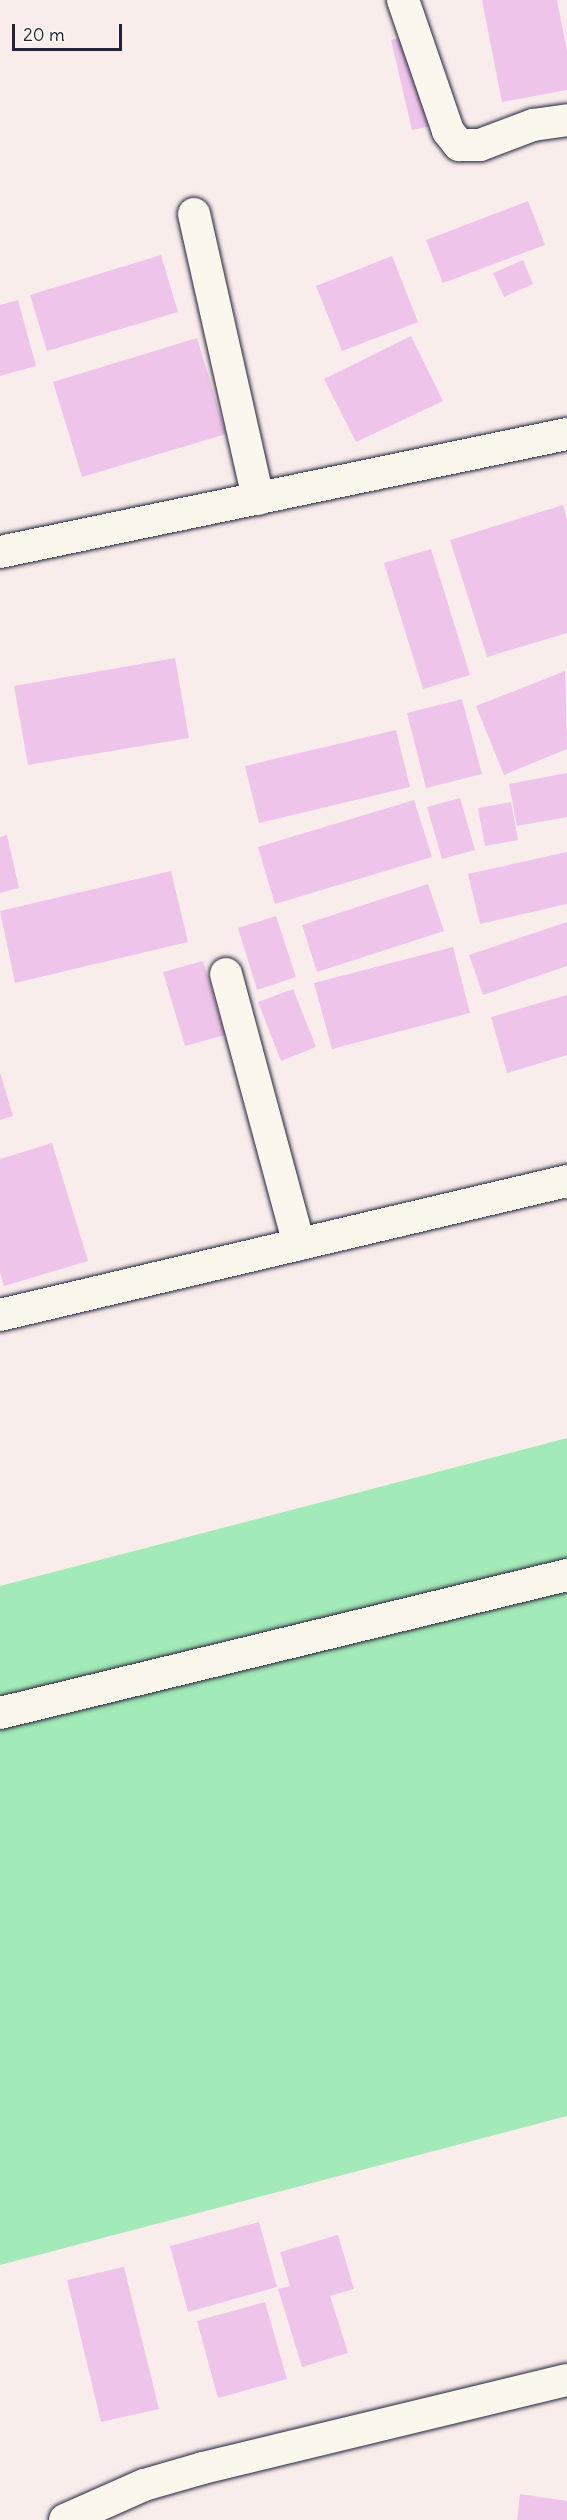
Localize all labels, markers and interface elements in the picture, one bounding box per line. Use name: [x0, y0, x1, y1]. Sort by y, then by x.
scale bar: [15, 12, 124, 50]
text: 20 m: [23, 23, 65, 46]

